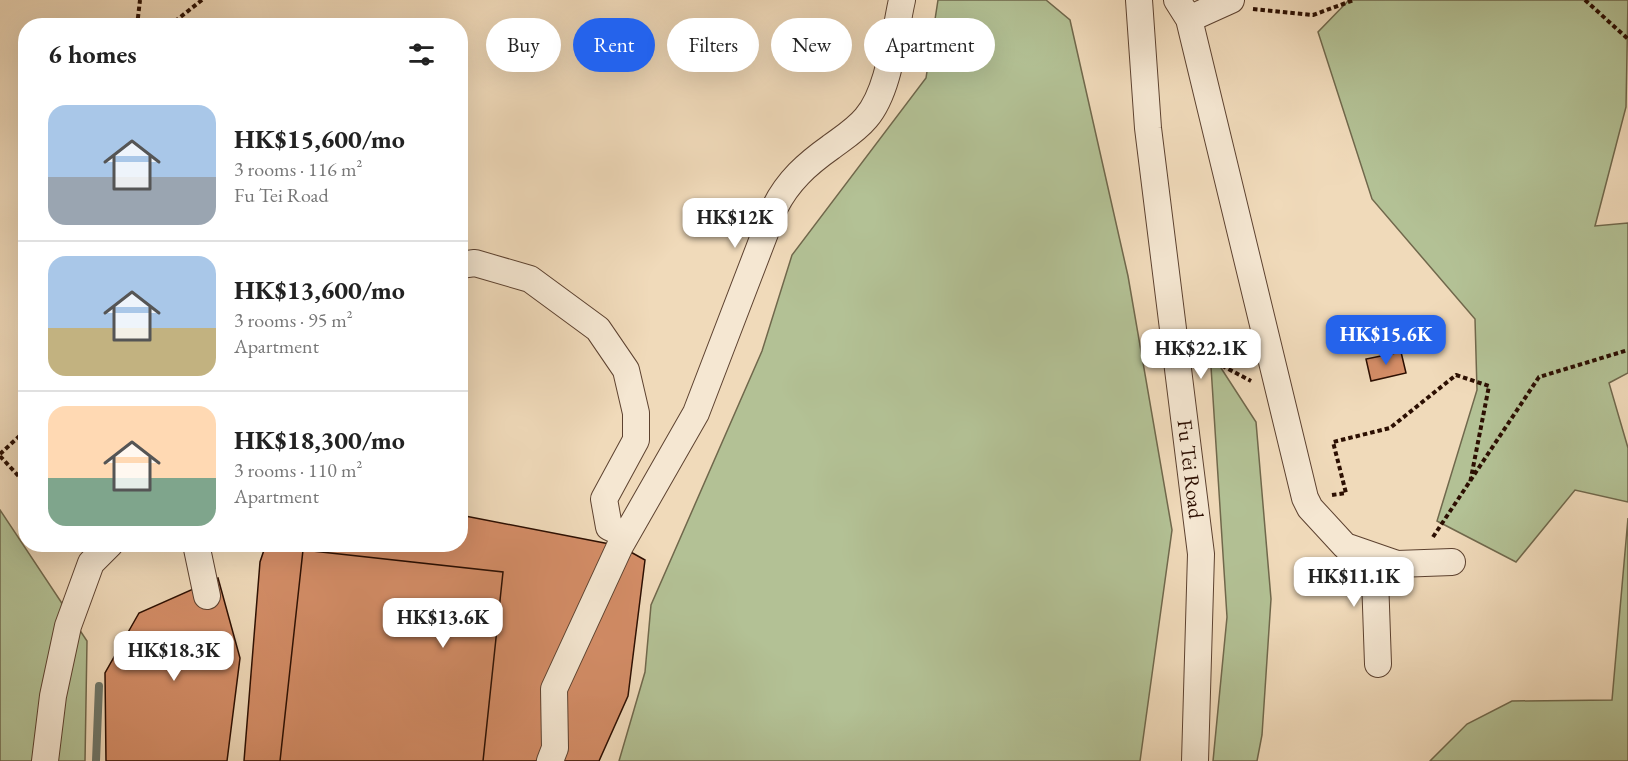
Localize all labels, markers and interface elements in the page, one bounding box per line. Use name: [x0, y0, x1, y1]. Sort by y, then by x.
chip: Buy: [486, 18, 561, 72]
chip: Rent: [573, 18, 655, 72]
chip: Filters: [667, 18, 759, 72]
chip: New: [771, 18, 852, 72]
chip: Apartment: [864, 18, 995, 72]
text: 6 homes: [48, 37, 137, 71]
icon: filters: [405, 38, 438, 71]
text: HK$15,600/mo: [234, 122, 405, 156]
icon: home: [96, 129, 168, 201]
text: 3 rooms · 116 m²: [234, 156, 362, 182]
text: Fu Tei Road: [234, 182, 329, 208]
pin: HK$12K: [686, 198, 784, 249]
text: HK$12K: [697, 204, 773, 230]
text: HK$13,600/mo: [234, 273, 405, 307]
icon: home: [96, 280, 168, 352]
text: 3 rooms · 95 m²: [234, 307, 353, 333]
pin: HK$15.6K: [1324, 315, 1448, 366]
text: HK$15.6K: [1340, 321, 1432, 347]
pin: HK$22.1K: [1139, 329, 1263, 380]
text: Apartment: [234, 333, 319, 359]
text: HK$22.1K: [1155, 335, 1247, 361]
street label: Fu Tei Road: [1172, 418, 1210, 520]
text: HK$18,300/mo: [234, 423, 405, 457]
icon: home: [96, 430, 168, 502]
text: 3 rooms · 110 m²: [234, 457, 362, 483]
text: Apartment: [234, 483, 319, 509]
pin: HK$11.1K: [1292, 557, 1416, 608]
text: HK$11.1K: [1308, 563, 1400, 589]
pin: HK$13.6K: [381, 598, 505, 649]
text: HK$13.6K: [397, 604, 489, 630]
pin: HK$18.3K: [112, 631, 236, 682]
text: HK$18.3K: [128, 637, 220, 663]

